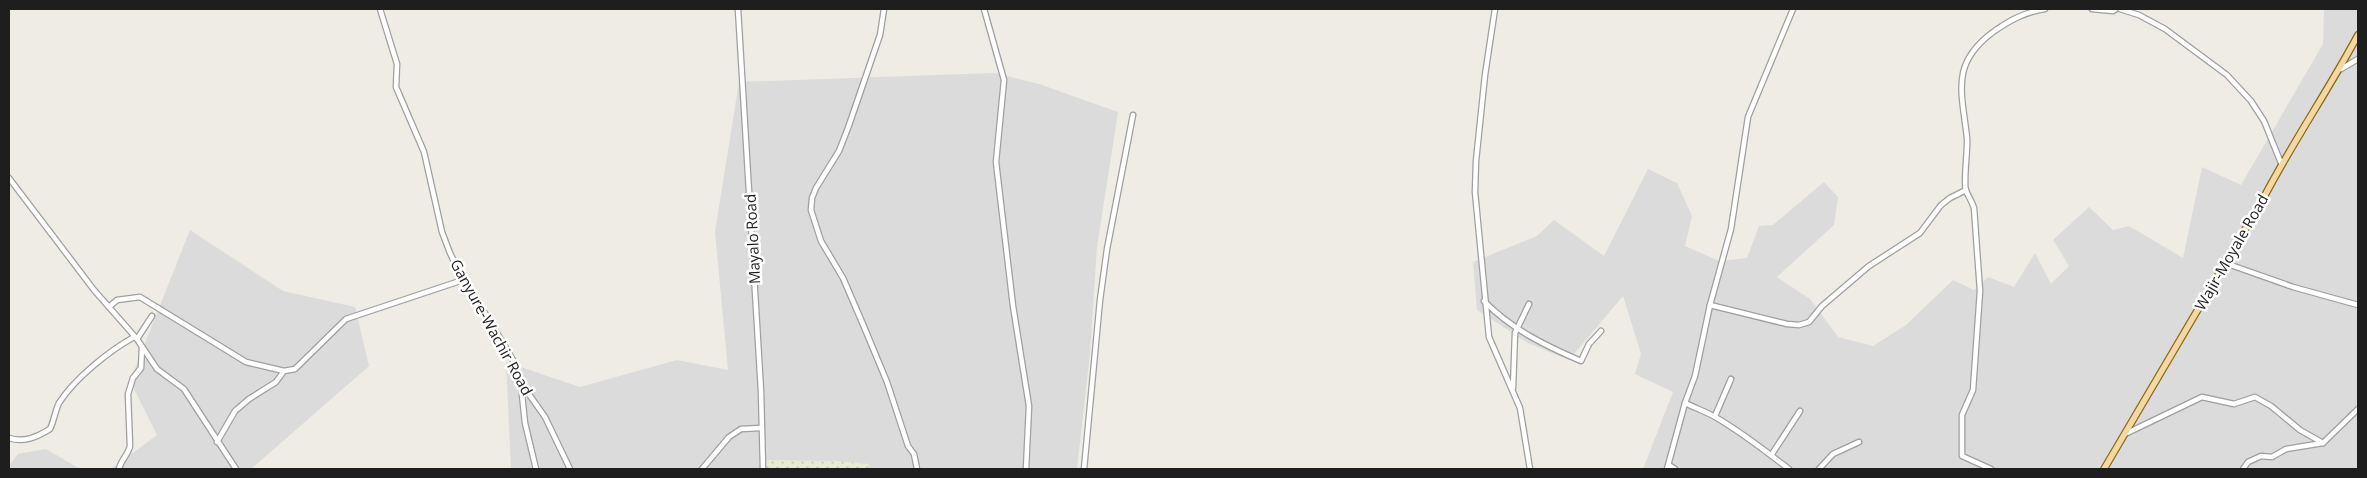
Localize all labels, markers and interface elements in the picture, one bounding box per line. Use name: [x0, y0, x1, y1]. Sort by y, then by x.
street label: Wajir-Moyale Road: [2190, 190, 2272, 314]
street label: Mayalo Road: [740, 193, 764, 285]
street label: Ganyure-Wachir Road: [446, 255, 538, 399]

